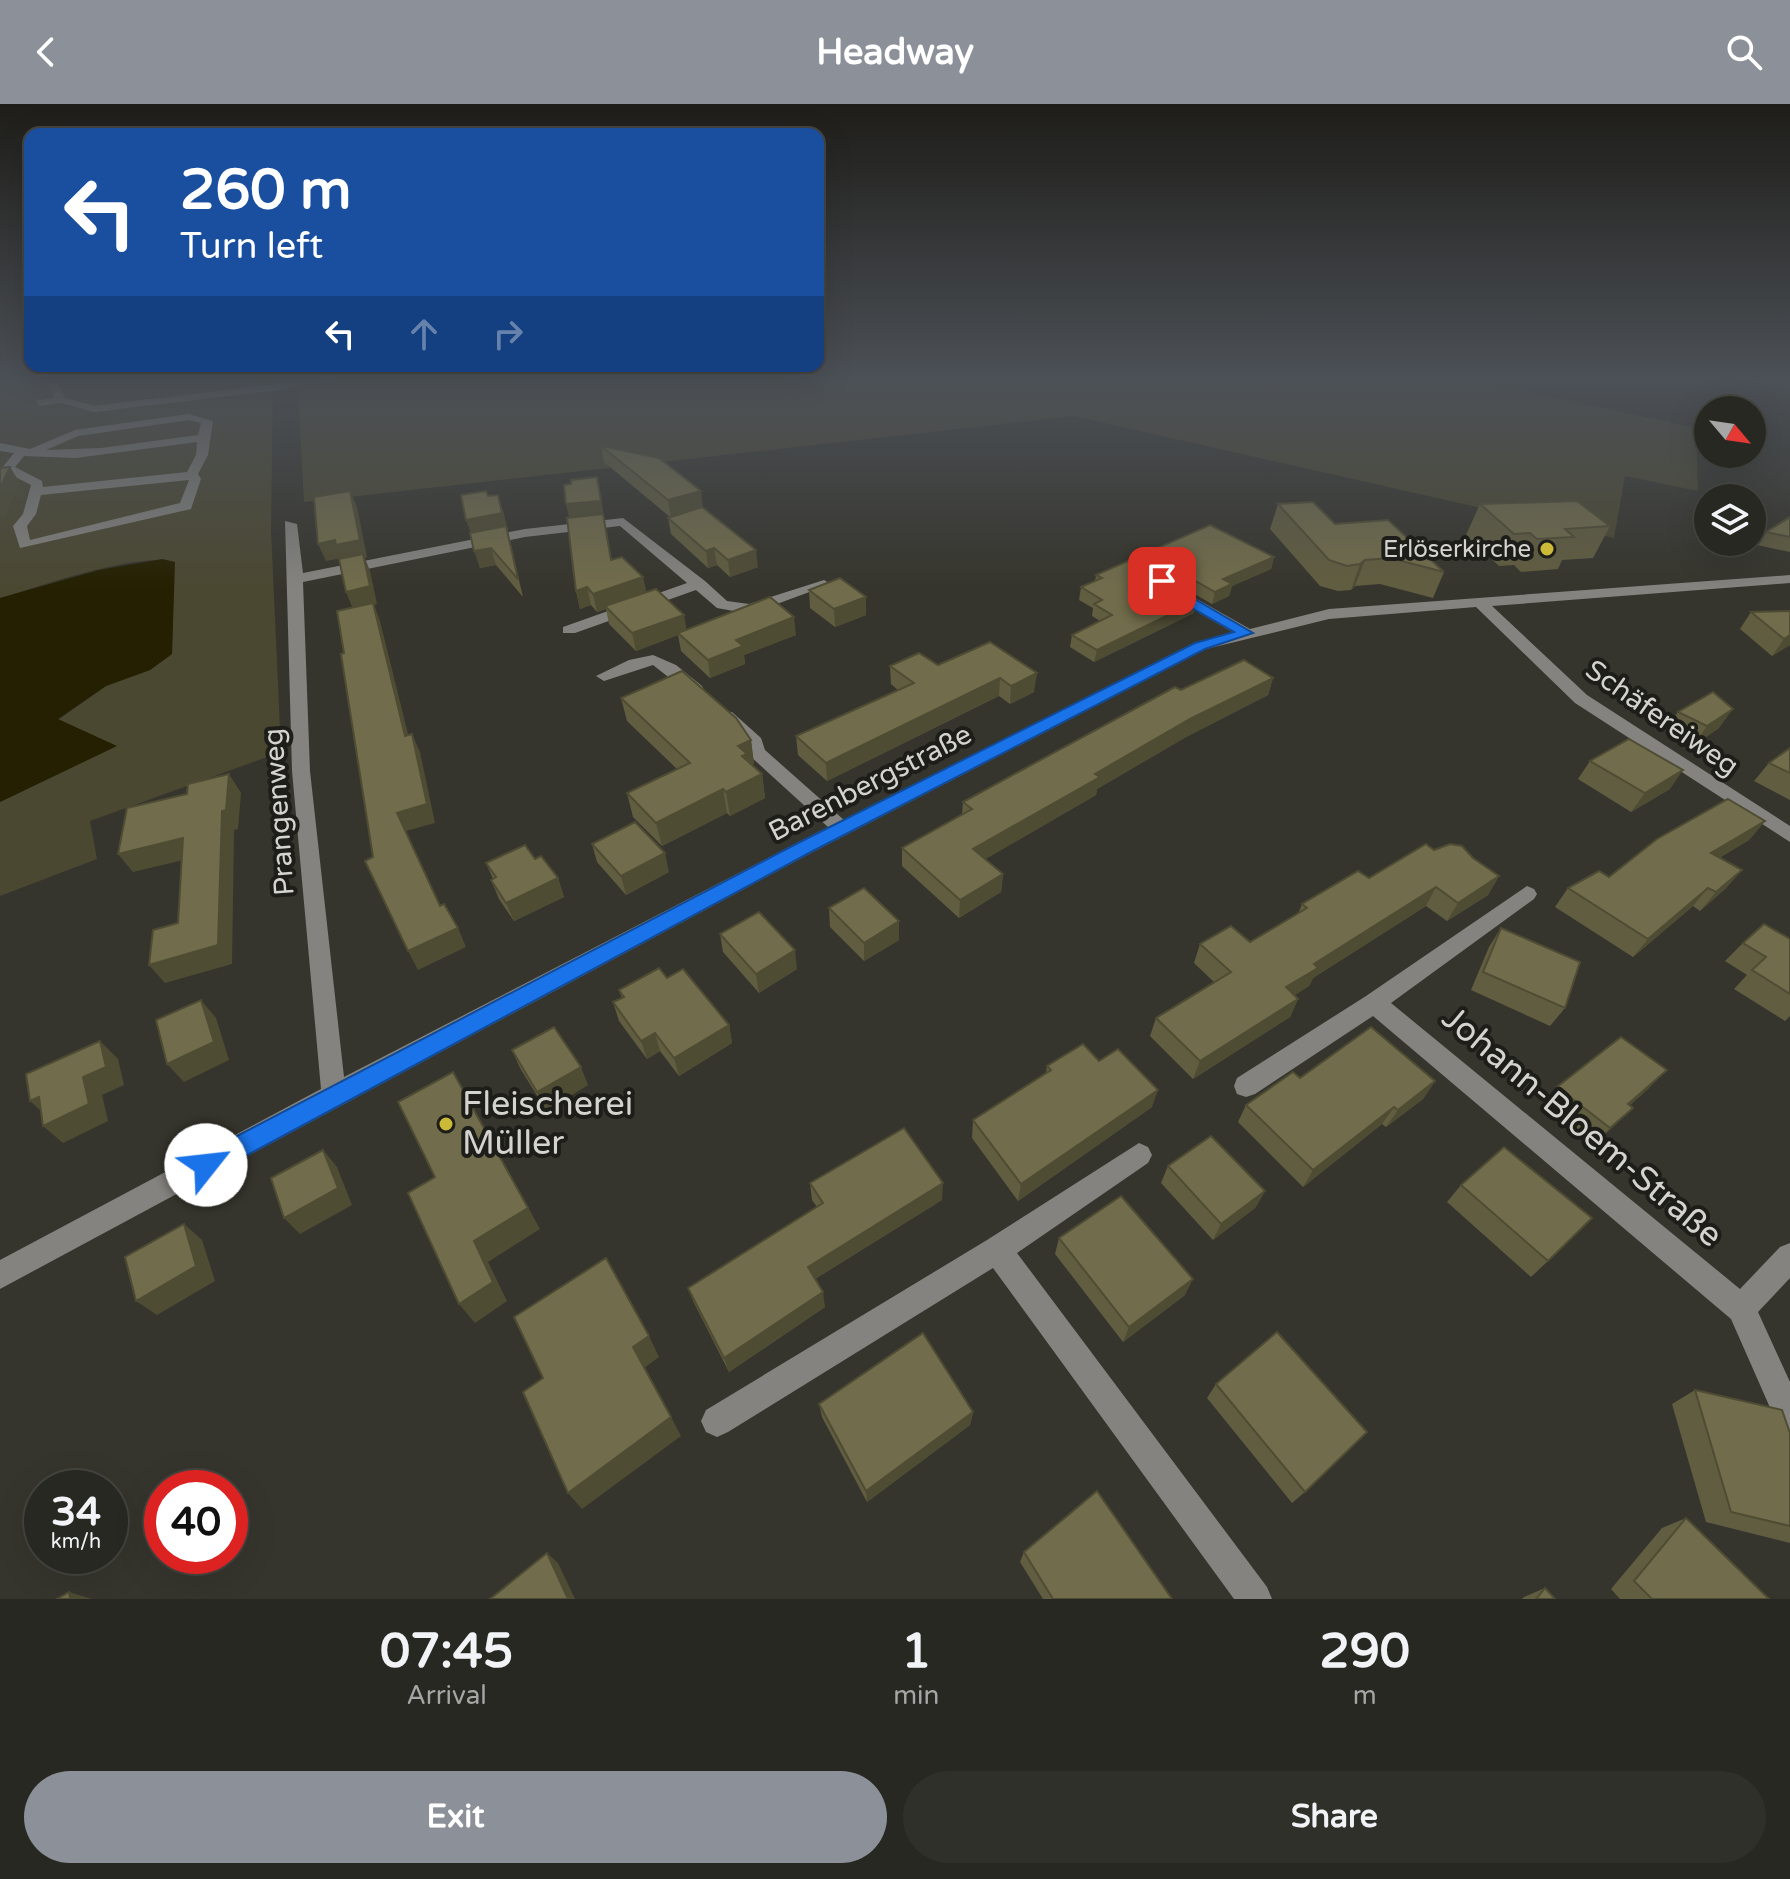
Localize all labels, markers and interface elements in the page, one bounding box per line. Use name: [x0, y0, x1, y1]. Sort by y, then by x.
icon: back: [24, 30, 68, 74]
icon: search: [1722, 30, 1766, 74]
text: Headway: [816, 31, 974, 74]
text: 260 m: [180, 157, 351, 224]
icon: left: [48, 160, 152, 264]
text: Turn left: [180, 225, 323, 268]
icon: left: [318, 312, 362, 356]
icon: ahead: [402, 312, 446, 356]
icon: right: [486, 312, 530, 356]
north arrow: [1694, 396, 1766, 468]
map controls: [1694, 396, 1766, 556]
button: layers: [1694, 484, 1766, 556]
place label: Erlöserkirche: [1383, 535, 1531, 564]
marker: Erlöserkirche: [1538, 540, 1556, 558]
pin: [1128, 547, 1196, 615]
icon: arrive: [1140, 559, 1184, 603]
street label: Schäfereiweg: [1579, 653, 1745, 783]
street label: Barenbergstraße: [763, 717, 977, 849]
street label: Prangenweg: [256, 727, 302, 897]
street label: Johann-Bloem-Straße: [1434, 998, 1730, 1256]
place label: Fleischerei Müller: [462, 1084, 633, 1164]
marker: Fleischerei Müller: [437, 1115, 455, 1133]
position arrow: [164, 1123, 248, 1207]
speed limit sign: 40: [144, 1470, 248, 1574]
text: 34: [51, 1488, 101, 1536]
text: km/h: [51, 1530, 101, 1554]
text: 07:45: [380, 1623, 513, 1681]
text: 1: [901, 1623, 931, 1681]
text: 290: [1319, 1623, 1410, 1681]
text: Arrival: [406, 1680, 487, 1711]
text: min: [893, 1680, 939, 1711]
text: m: [1353, 1680, 1377, 1711]
button: Exit: [24, 1771, 887, 1863]
button: Share: [903, 1771, 1766, 1863]

